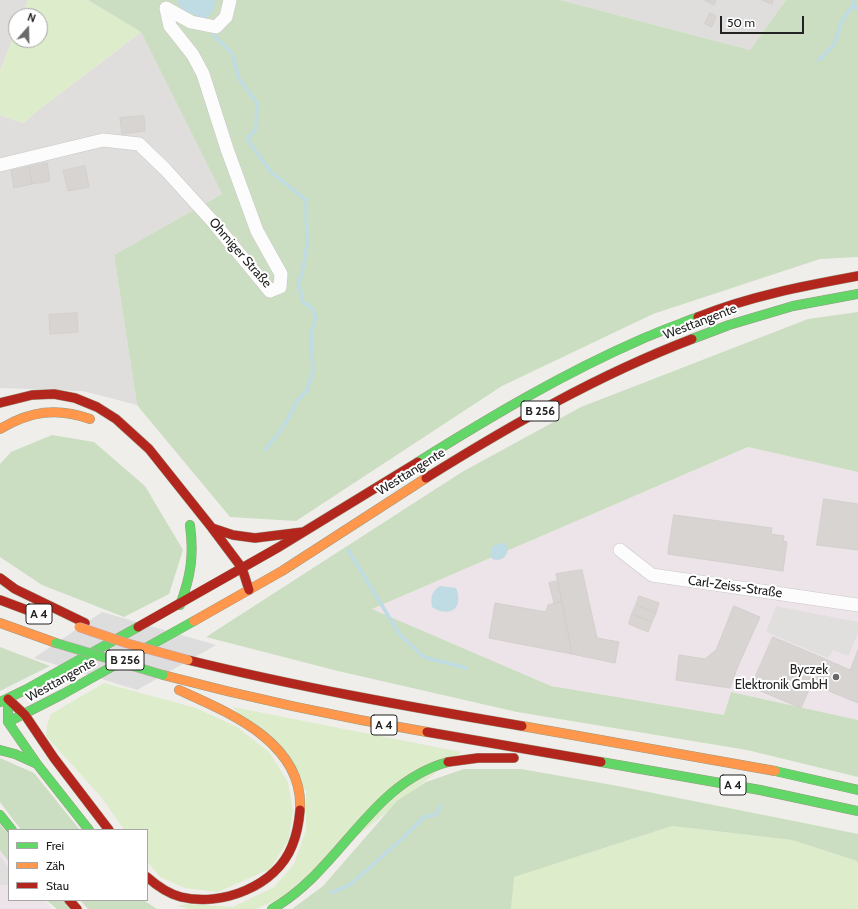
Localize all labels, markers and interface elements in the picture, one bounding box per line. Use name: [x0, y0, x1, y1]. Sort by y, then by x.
north arrow: [8, 8, 48, 48]
scale bar: [722, 8, 806, 34]
text: N: [26, 10, 38, 26]
text: 50 m: [727, 15, 755, 30]
street label: Ohmiger Straße: [205, 215, 275, 291]
street label: Westtangente: [661, 301, 739, 343]
road number: B 256: [521, 401, 559, 421]
street label: Westtangente: [374, 445, 448, 499]
street label: Carl-Zeiss-Straße: [687, 573, 783, 601]
road number: A 4: [26, 604, 52, 624]
road number: B 256: [106, 650, 144, 670]
street label: Westtangente: [23, 654, 99, 706]
place label: Byczek Elektronik GmbH: [735, 662, 828, 693]
marker: Byczek Elektronik GmbH: [831, 672, 841, 682]
road number: A 4: [371, 715, 397, 735]
road number: A 4: [720, 775, 746, 795]
legend: [8, 829, 148, 901]
text: Frei: [46, 838, 64, 853]
text: Zäh: [46, 858, 65, 873]
text: Stau: [46, 878, 69, 893]

